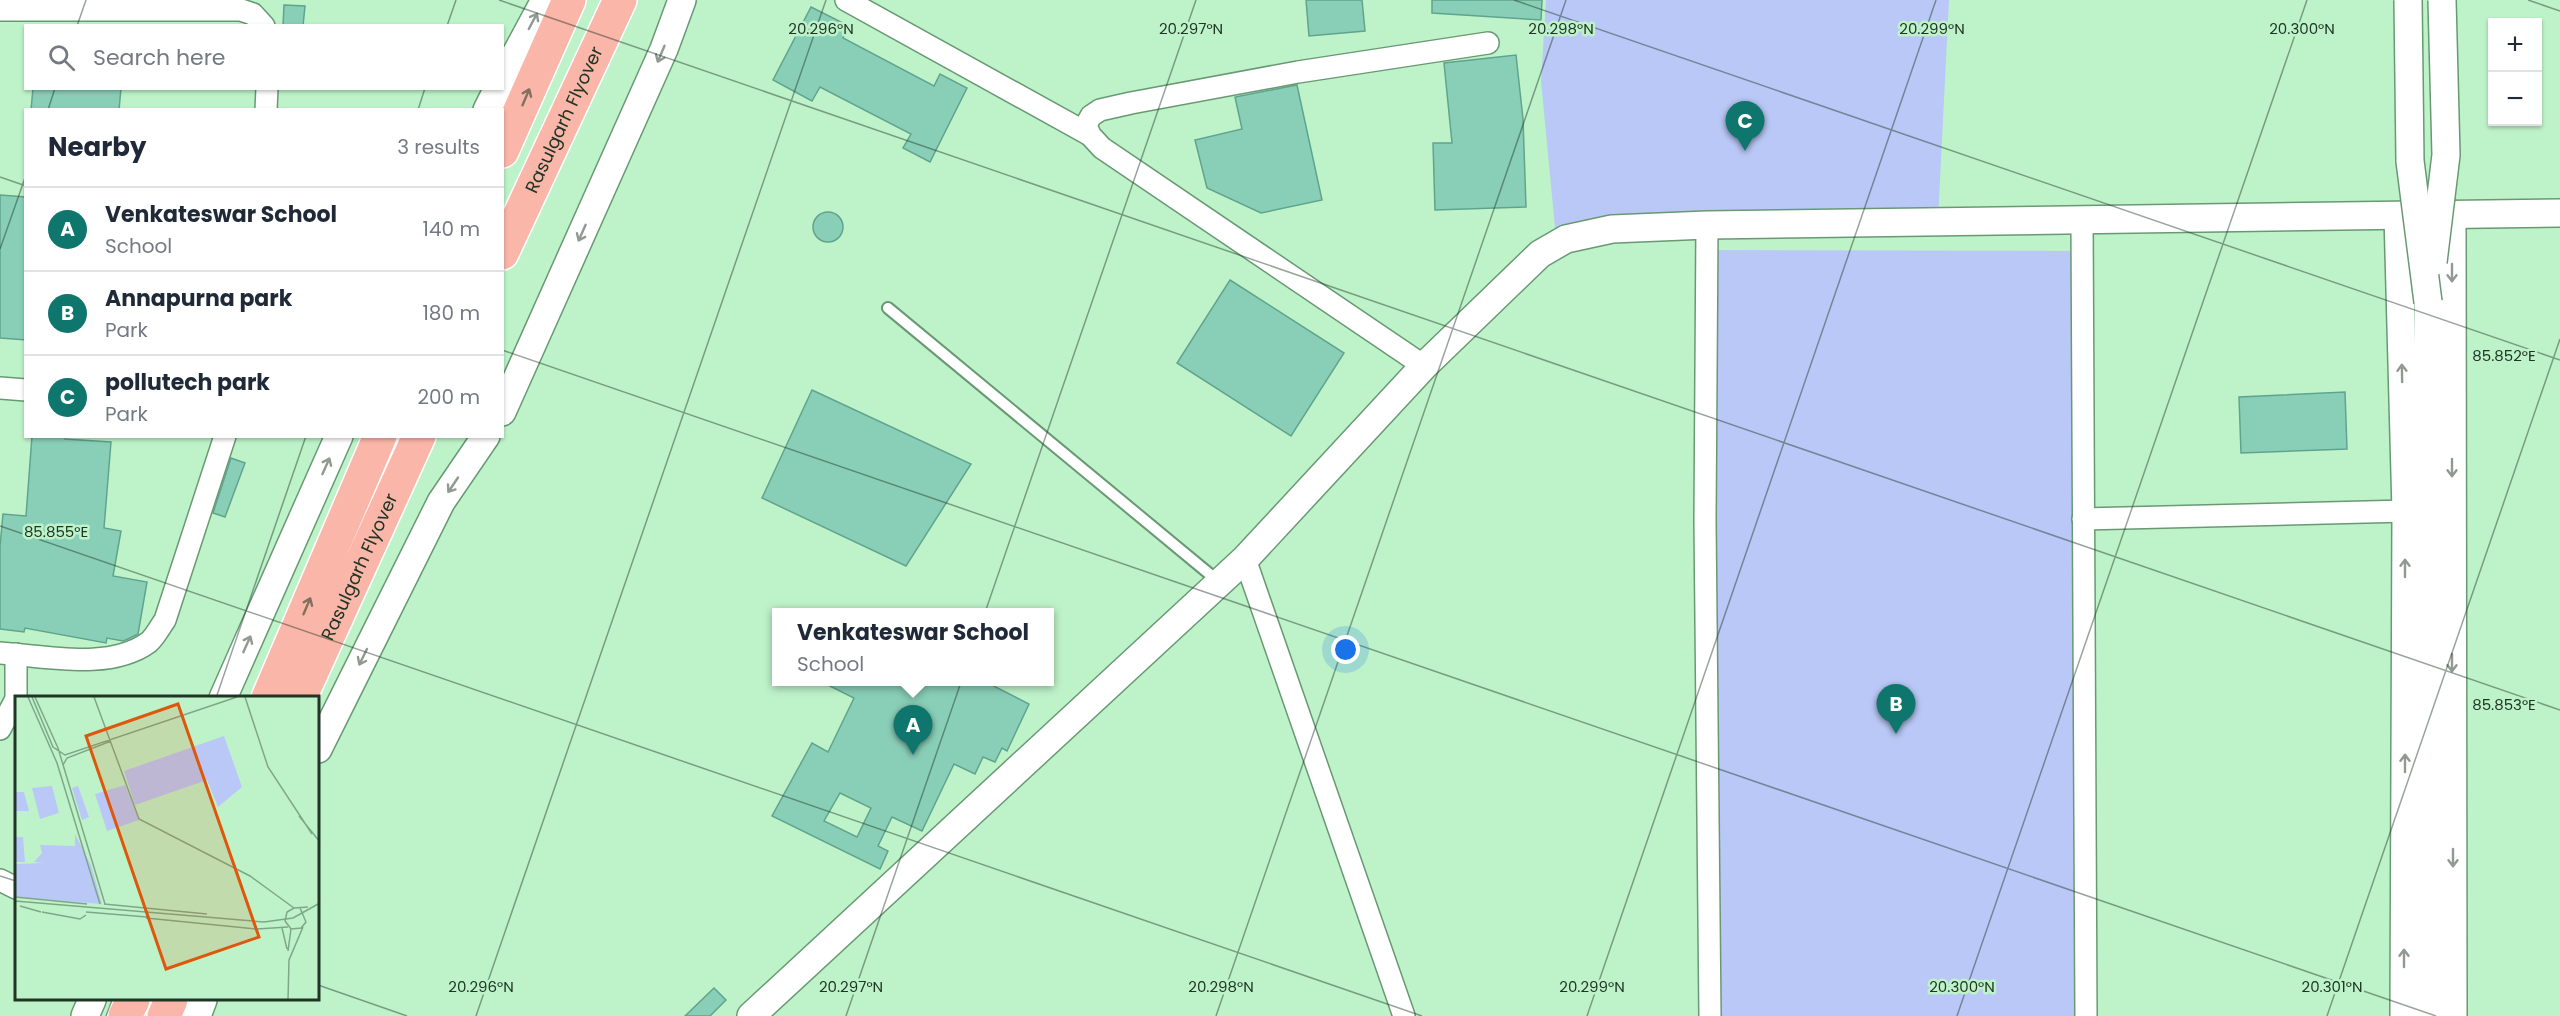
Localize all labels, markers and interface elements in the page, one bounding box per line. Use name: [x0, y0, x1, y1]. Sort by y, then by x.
one-way arrow: [527, 13, 539, 30]
text: 20.296°N: [788, 18, 854, 39]
text: 20.297°N: [1159, 18, 1223, 39]
text: 20.298°N: [1528, 18, 1594, 39]
text: 20.299°N: [1899, 18, 1965, 39]
text: 20.300°N: [2269, 18, 2335, 39]
map controls: [2488, 18, 2542, 126]
button: +: [2488, 18, 2542, 72]
search box: [24, 24, 504, 90]
icon: search: [45, 41, 78, 74]
text: Search here: [93, 42, 226, 73]
street label: Rasulgarh Flyover: [519, 42, 609, 197]
one-way arrow: [655, 45, 666, 63]
button: −: [2488, 72, 2542, 126]
one-way arrow: [521, 89, 532, 107]
pin: C: [1726, 102, 1764, 151]
text: Nearby: [48, 129, 146, 165]
text: 3 results: [397, 133, 480, 161]
text: Venkateswar School: [105, 199, 337, 230]
text: A: [60, 215, 75, 243]
text: 140 m: [423, 215, 480, 243]
one-way arrow: [576, 223, 587, 241]
text: School: [105, 232, 172, 260]
one-way arrow: [2446, 262, 2458, 282]
text: Annapurna park: [105, 283, 292, 314]
text: B: [61, 299, 74, 327]
text: 180 m: [422, 299, 480, 327]
text: Park: [105, 316, 148, 344]
text: 85.852°E: [2472, 345, 2536, 366]
one-way arrow: [2396, 363, 2408, 383]
text: pollutech park: [105, 367, 270, 398]
text: C: [60, 383, 75, 411]
text: 200 m: [417, 383, 480, 411]
text: Park: [105, 400, 148, 428]
one-way arrow: [2446, 457, 2458, 477]
one-way arrow: [320, 458, 332, 476]
one-way arrow: [447, 476, 459, 492]
street label: Rasulgarh Flyover: [315, 489, 403, 644]
text: 85.855°E: [24, 521, 88, 542]
one-way arrow: [2399, 558, 2411, 578]
one-way arrow: [302, 597, 313, 615]
popup: [772, 608, 1054, 686]
text: Venkateswar School: [797, 617, 1029, 648]
your location: [1331, 635, 1360, 664]
one-way arrow: [242, 636, 253, 654]
one-way arrow: [356, 648, 368, 666]
text: School: [797, 650, 864, 678]
one-way arrow: [2446, 652, 2458, 672]
pin: B: [1876, 684, 1916, 734]
text: 85.853°E: [2472, 694, 2536, 715]
inset map: [15, 696, 320, 1001]
pin: A: [894, 706, 932, 755]
one-way arrow: [2399, 753, 2411, 773]
one-way arrow: [2447, 847, 2459, 867]
one-way arrow: [2398, 948, 2410, 968]
text: 20.296°N: [448, 976, 514, 997]
text: 20.297°N: [819, 976, 883, 997]
text: 20.298°N: [1188, 976, 1254, 997]
text: 20.299°N: [1559, 976, 1625, 997]
text: 20.300°N: [1929, 976, 1995, 997]
text: 20.301°N: [2302, 976, 2362, 997]

